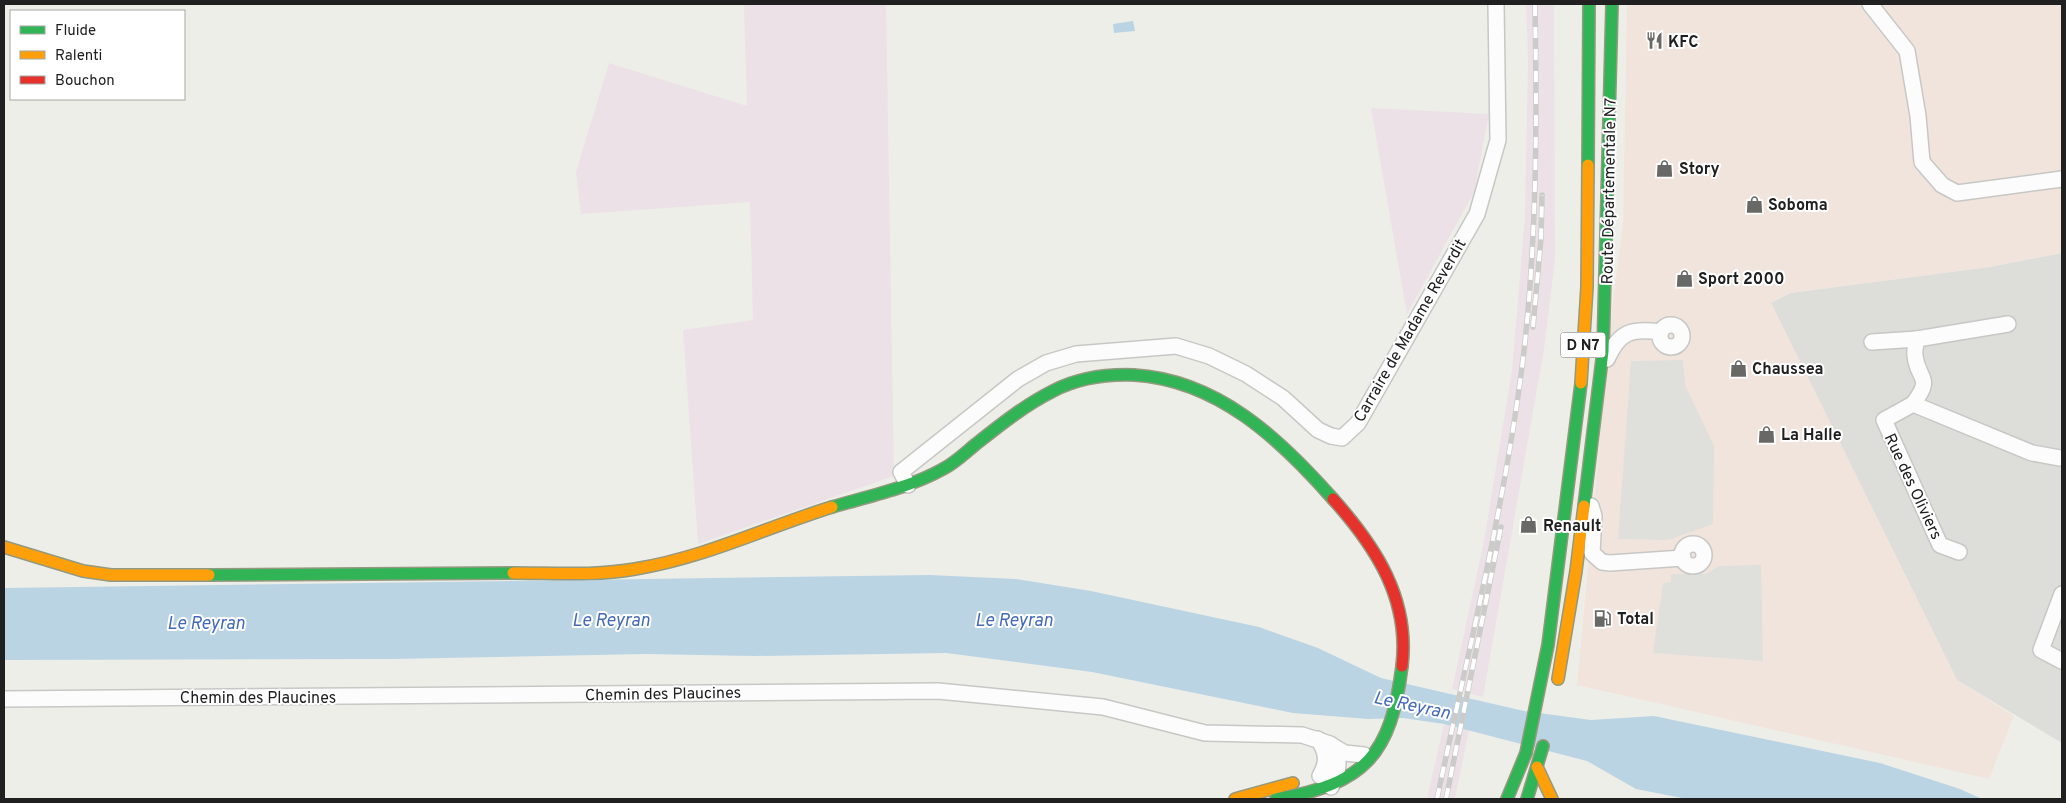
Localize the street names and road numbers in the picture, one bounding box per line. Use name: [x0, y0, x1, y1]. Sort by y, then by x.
street label: Route Départementale N7: [1598, 98, 1622, 284]
street label: Carraire de Madame Reverdit: [1350, 236, 1471, 426]
road number: D N7: [1560, 332, 1606, 358]
street label: Rue des Oliviers: [1879, 431, 1946, 543]
street label: Chemin des Plaucines: [585, 684, 741, 706]
street label: Chemin des Plaucines: [180, 689, 336, 709]

